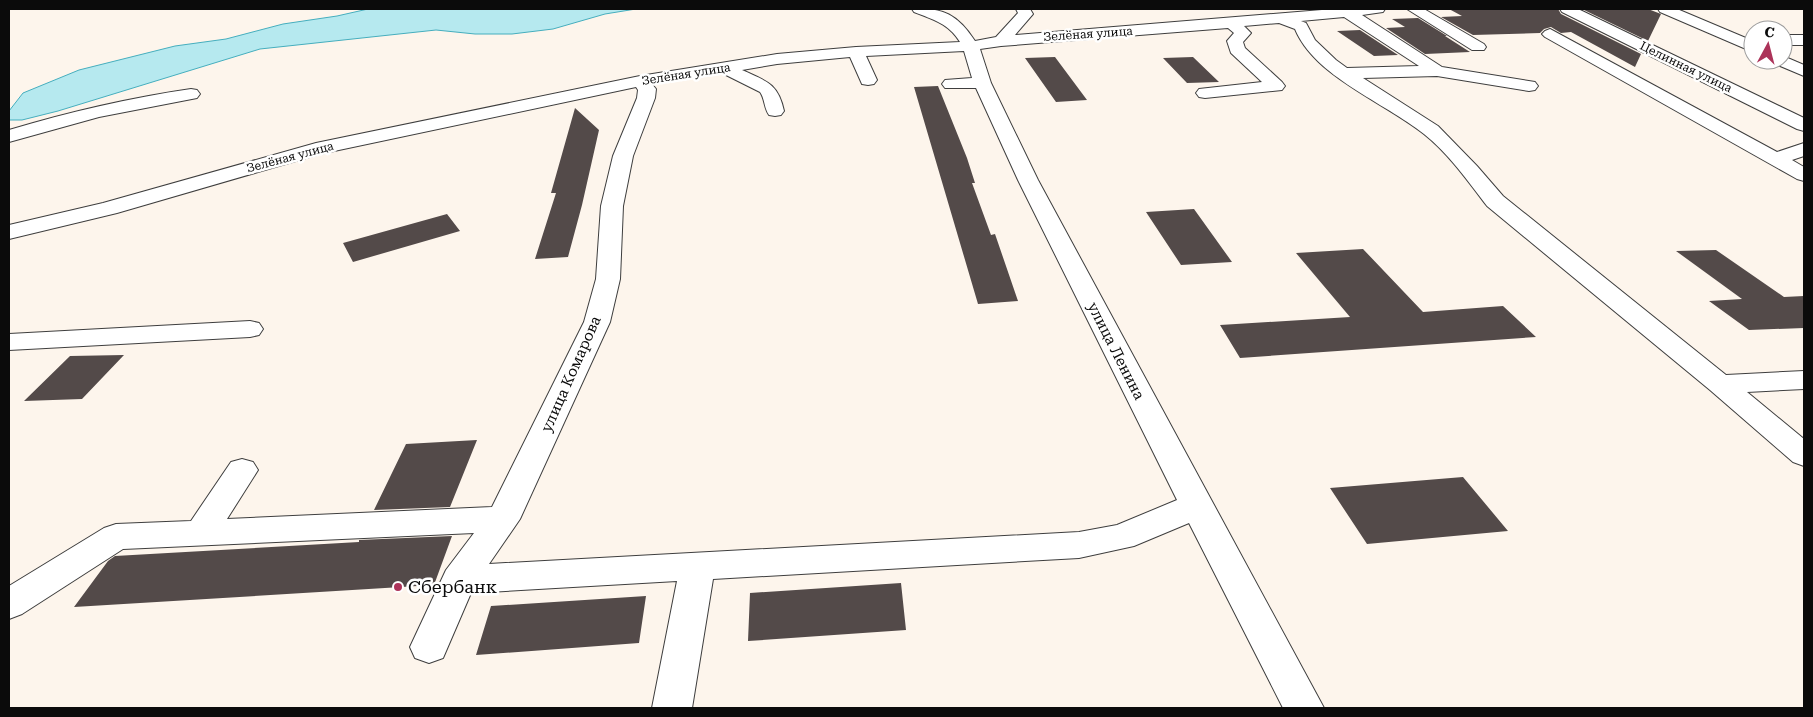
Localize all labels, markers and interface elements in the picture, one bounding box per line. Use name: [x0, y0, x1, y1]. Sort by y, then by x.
north arrow: [1743, 20, 1793, 70]
street label: Зелёная улица: [1043, 24, 1134, 44]
text: С: [1764, 24, 1776, 41]
street label: Целинная улица: [1638, 39, 1735, 96]
street label: Зелёная улица: [641, 60, 732, 88]
street label: Зелёная улица: [245, 139, 336, 175]
street label: улица Ленина: [1084, 299, 1148, 403]
street label: улица Комарова: [537, 313, 605, 435]
place label: Сбербанк: [408, 576, 497, 597]
marker: Сбербанк: [392, 581, 404, 593]

